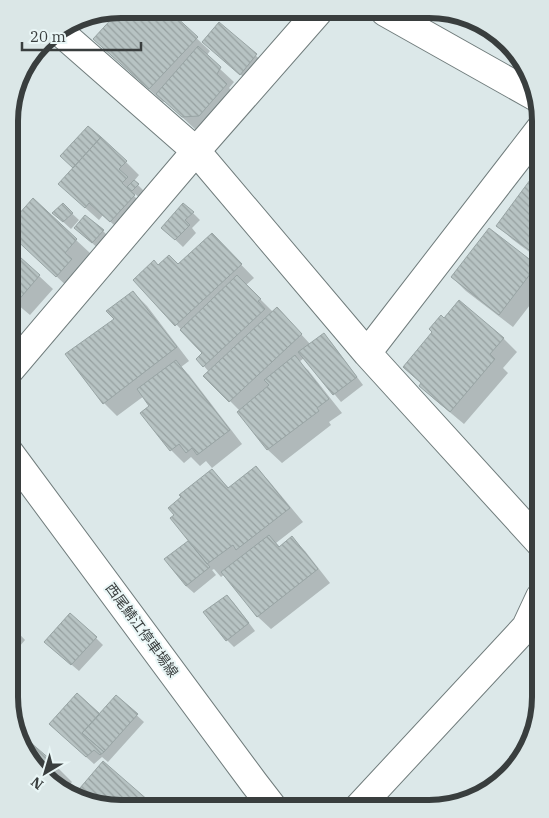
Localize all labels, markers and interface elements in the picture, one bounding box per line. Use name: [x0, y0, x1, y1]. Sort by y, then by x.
scale bar: [22, 20, 141, 52]
text: 20 m: [30, 27, 66, 46]
street label: 西尾鯖江停車場線: [102, 579, 182, 681]
north arrow: [20, 748, 70, 798]
text: N: [27, 773, 47, 794]

